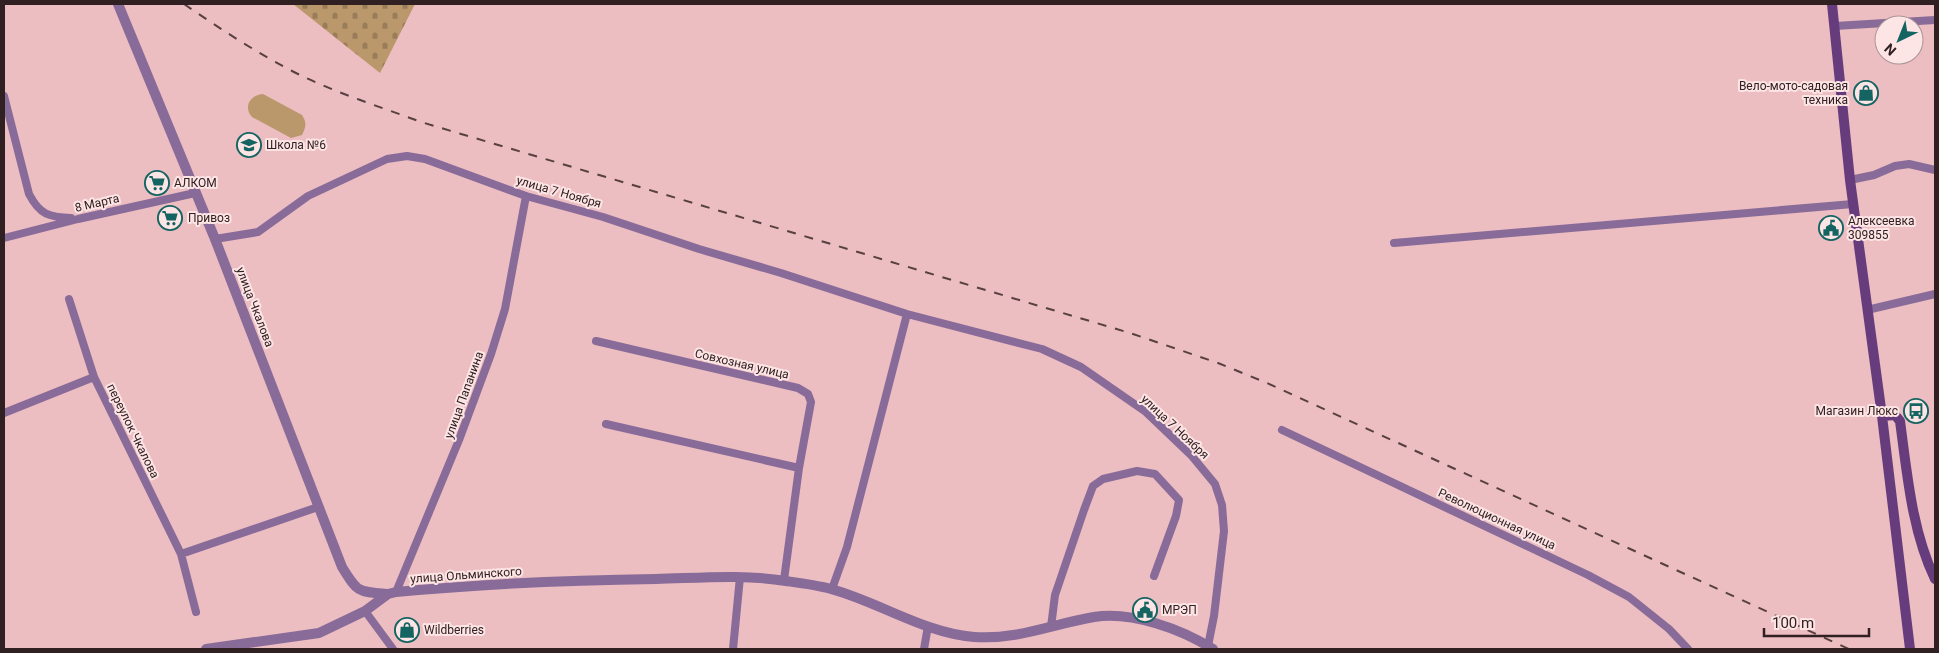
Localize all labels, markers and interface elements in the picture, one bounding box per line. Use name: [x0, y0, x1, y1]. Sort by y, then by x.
north arrow: [1874, 15, 1924, 65]
text: N: [1881, 40, 1899, 59]
place label: Вело-мото-садовая техника: [1739, 79, 1848, 107]
shop icon: Вело-мото-садовая техника: [1853, 80, 1879, 106]
school or university icon: Школа №6: [236, 132, 262, 158]
place label: Школа №6: [266, 138, 326, 152]
supermarket icon: АЛКОМ: [144, 170, 170, 196]
street label: улица 7 Ноября: [515, 173, 603, 211]
place label: АЛКОМ: [174, 176, 217, 190]
street label: 8 Марта: [73, 191, 121, 215]
supermarket icon: Привоз: [157, 205, 183, 231]
place label: Привоз: [188, 211, 230, 225]
place label: Алексеевка 309855: [1848, 214, 1915, 242]
public building icon: Алексеевка 309855: [1818, 215, 1844, 241]
street label: улица Чкалова: [233, 265, 277, 349]
street label: Совхозная улица: [694, 346, 790, 382]
street label: улица Папанина: [442, 349, 486, 441]
street label: переулок Чкалова: [104, 381, 162, 481]
street label: улица 7 Ноября: [1138, 392, 1212, 462]
bus stop icon: Магазин Люкс: [1903, 398, 1929, 424]
place label: Магазин Люкс: [1816, 404, 1898, 418]
street label: Революционная улица: [1436, 486, 1558, 552]
street label: улица Ольминского: [410, 564, 522, 586]
public building icon: МРЭП: [1132, 597, 1158, 623]
place label: МРЭП: [1162, 603, 1197, 617]
scale bar: [1764, 606, 1869, 638]
text: 100 m: [1772, 614, 1814, 632]
shop icon: Wildberries: [394, 617, 420, 643]
place label: Wildberries: [424, 623, 484, 637]

